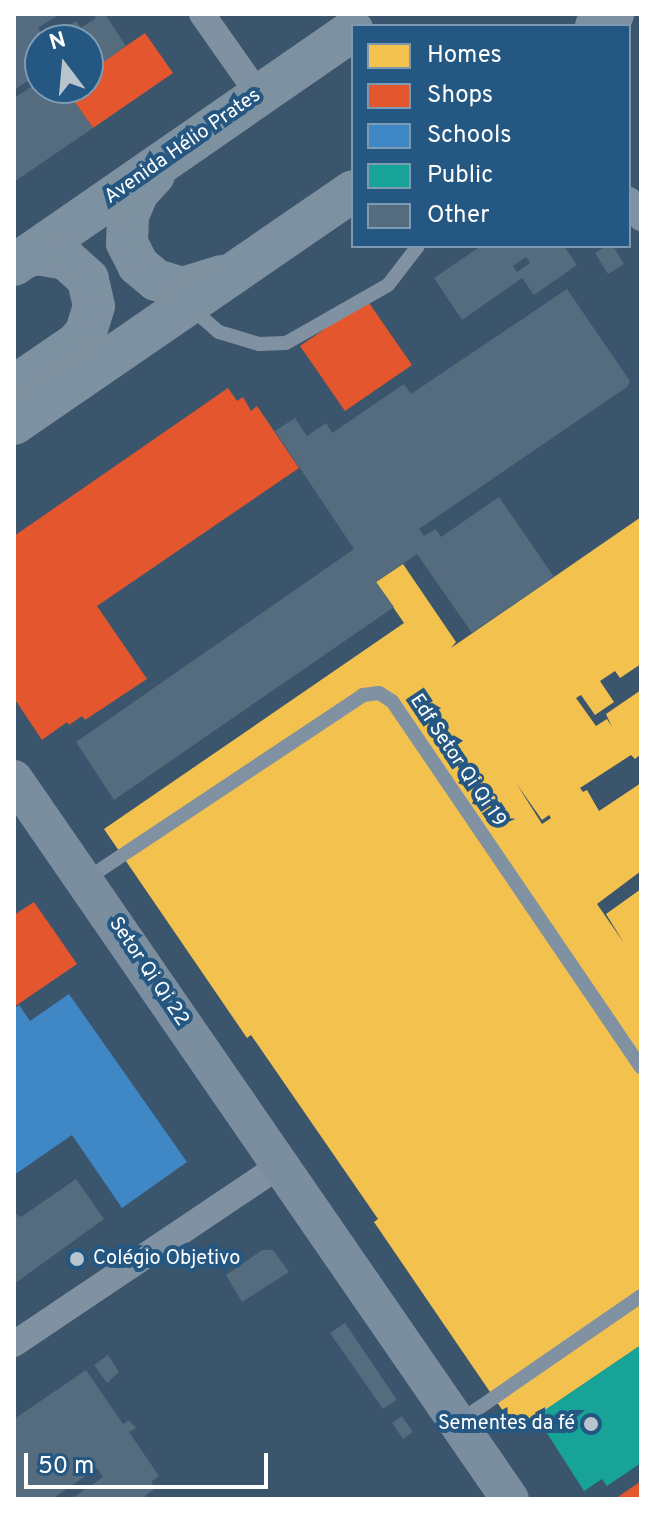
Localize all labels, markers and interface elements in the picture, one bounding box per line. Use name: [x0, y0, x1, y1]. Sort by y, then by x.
north arrow: [24, 24, 104, 104]
legend: [351, 24, 631, 248]
text: N: [46, 27, 69, 58]
text: Homes: [427, 41, 502, 71]
text: Shops: [427, 81, 493, 111]
street label: Avenida Hélio Prates: [100, 84, 266, 210]
text: Schools: [427, 121, 512, 151]
text: Public: [427, 161, 493, 191]
text: Other: [427, 201, 489, 231]
street label: Edf Setor Qi Qi 19: [404, 690, 510, 832]
street label: Setor Qi Qi 22: [103, 913, 193, 1031]
place label: Colégio Objetivo: [93, 1247, 240, 1271]
marker: Colégio Objetivo: [68, 1250, 86, 1268]
place label: Sementes da fé: [438, 1412, 575, 1436]
marker: Sementes da fé: [582, 1415, 600, 1433]
scale bar: [28, 1437, 272, 1487]
text: 50 m: [38, 1452, 94, 1482]

